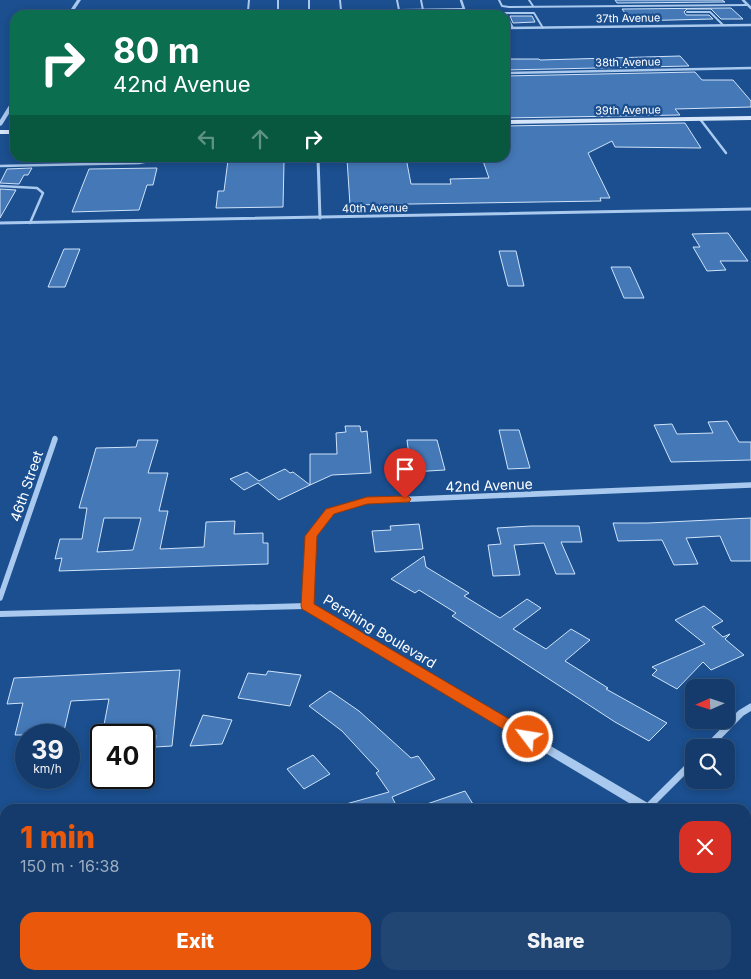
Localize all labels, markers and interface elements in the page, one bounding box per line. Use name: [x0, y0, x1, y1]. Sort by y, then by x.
street label: 37th Avenue: [595, 10, 661, 26]
text: 80 m: [113, 29, 200, 71]
icon: right: [30, 30, 95, 95]
street label: 38th Avenue: [595, 54, 661, 70]
text: 42nd Avenue: [113, 71, 251, 97]
street label: 39th Avenue: [595, 102, 661, 118]
icon: left: [193, 125, 221, 153]
icon: ahead: [246, 125, 274, 153]
icon: right: [299, 125, 327, 153]
street label: 40th Avenue: [342, 200, 408, 216]
street label: 46th Street: [6, 448, 46, 524]
pin: [384, 448, 426, 499]
icon: arrive: [391, 455, 419, 483]
street label: 42nd Avenue: [445, 475, 533, 495]
street label: Pershing Boulevard: [321, 591, 439, 671]
north arrow: [685, 679, 735, 729]
map controls: [685, 679, 735, 789]
position arrow: [501, 710, 553, 762]
speed limit sign: 40: [90, 724, 155, 789]
text: 39: [31, 735, 64, 765]
button: search: [685, 739, 735, 789]
text: km/h: [33, 761, 62, 776]
text: 1 min: [20, 819, 95, 855]
button: close: [679, 821, 731, 873]
text: 150 m · 16:38: [20, 856, 119, 876]
button: Exit: [20, 912, 371, 970]
button: Share: [381, 912, 731, 970]

